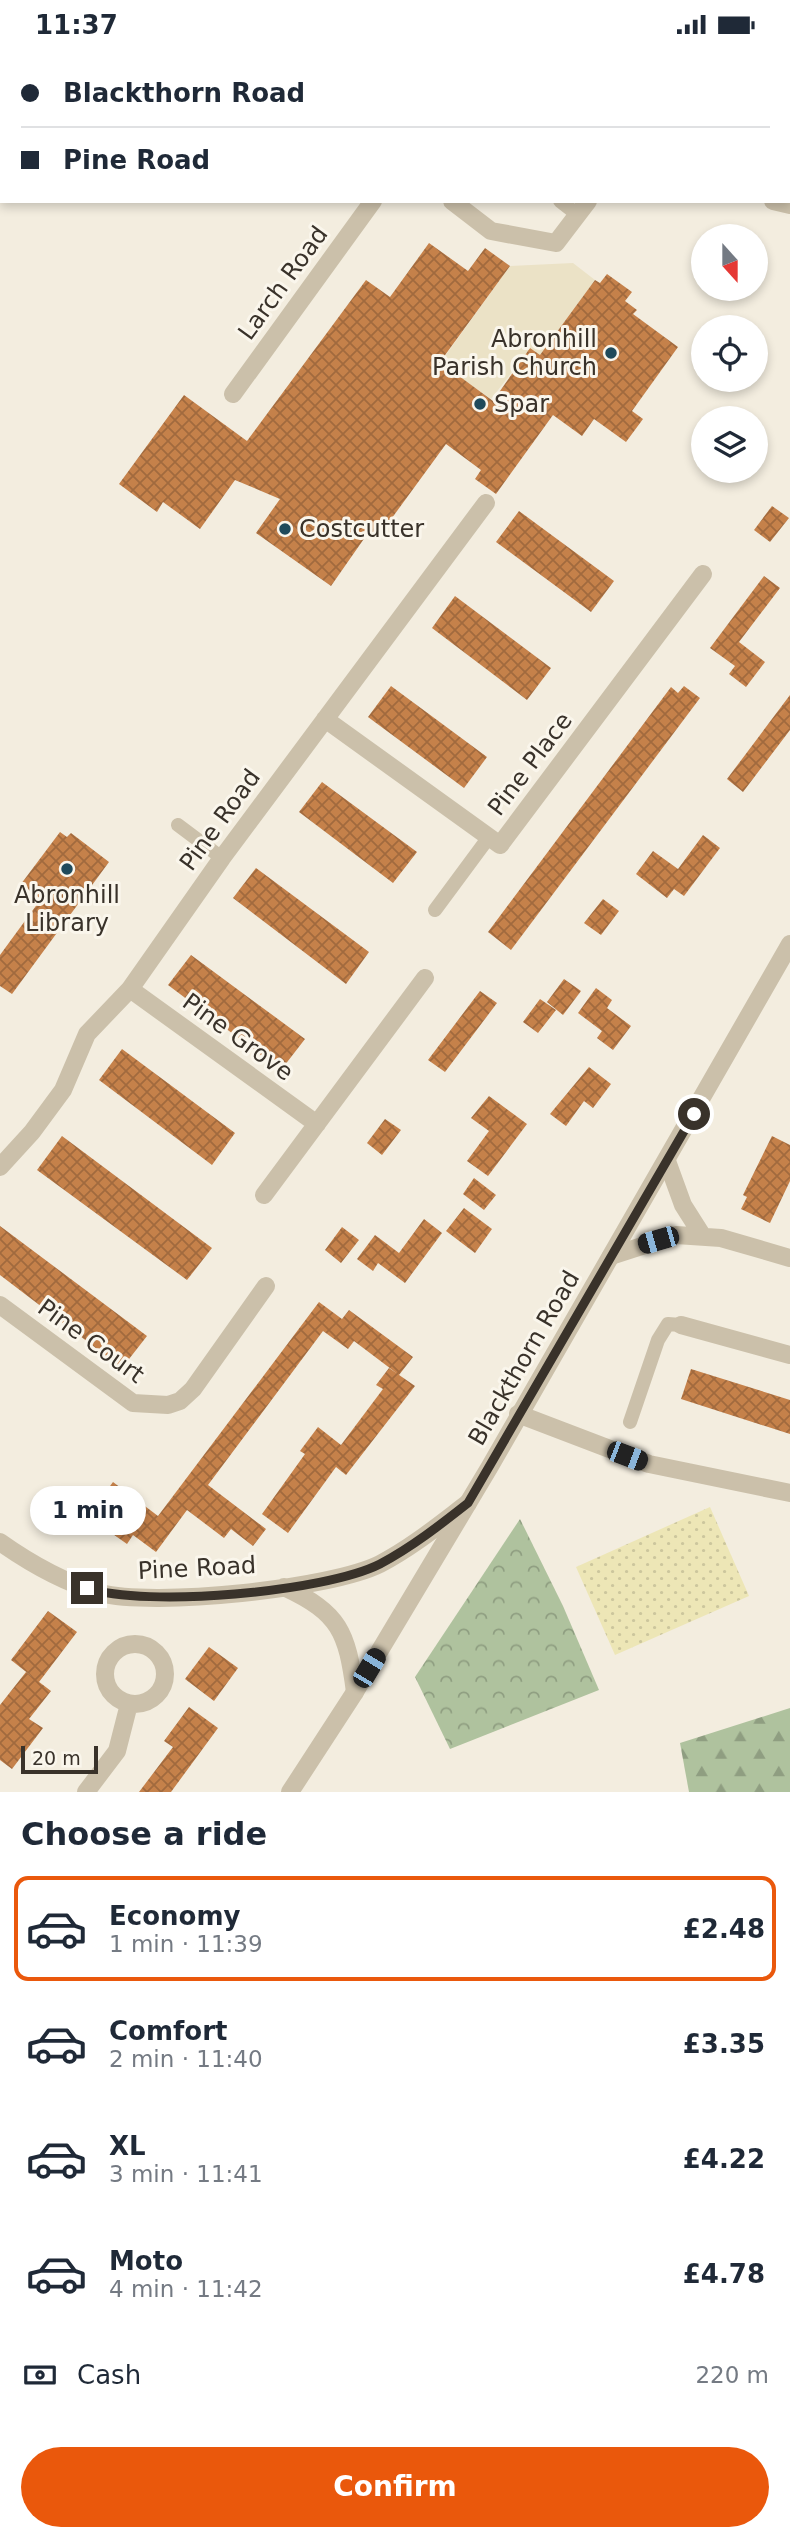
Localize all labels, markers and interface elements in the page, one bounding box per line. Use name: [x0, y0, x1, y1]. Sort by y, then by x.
text: 11:37: [35, 10, 118, 40]
text: Blackthorn Road: [63, 78, 305, 108]
text: Pine Road: [63, 145, 210, 175]
street label: Larch Road: [232, 221, 334, 345]
north arrow: [691, 224, 768, 301]
map controls: [691, 224, 768, 483]
button: locate: [691, 315, 768, 392]
place label: Abronhill Parish Church: [432, 325, 597, 381]
marker: Abronhill Parish Church: [603, 345, 619, 361]
place label: Spar: [494, 390, 549, 418]
marker: Spar: [472, 396, 488, 412]
button: layers: [691, 406, 768, 483]
place label: Costcutter: [299, 515, 424, 543]
marker: Costcutter: [277, 521, 293, 537]
street label: Pine Place: [482, 707, 578, 821]
street label: Pine Road: [174, 764, 266, 876]
marker: Abronhill Library: [59, 861, 75, 877]
place label: Abronhill Library: [14, 881, 120, 937]
street label: Pine Grove: [177, 988, 299, 1086]
route start: [678, 1098, 710, 1130]
car: [635, 1224, 682, 1256]
street label: Blackthorn Road: [463, 1266, 585, 1450]
street label: Pine Court: [33, 1293, 149, 1389]
car: [604, 1439, 651, 1473]
callout: 1 min: [29, 1487, 145, 1535]
text: 1 min: [52, 1497, 124, 1523]
street label: Pine Road: [137, 1551, 257, 1585]
route end: [71, 1572, 103, 1604]
car: [350, 1645, 389, 1691]
scale bar: [21, 1743, 98, 1775]
text: 20 m: [32, 1747, 81, 1769]
text: Choose a ride: [21, 1815, 267, 1853]
icon: car: [25, 1897, 88, 1960]
text: Economy: [109, 1901, 240, 1931]
text: £2.48: [683, 1914, 765, 1944]
text: 1 min · 11:39: [109, 1931, 263, 1957]
icon: car: [25, 2012, 88, 2075]
text: Comfort: [109, 2016, 227, 2046]
text: £3.35: [683, 2029, 765, 2059]
text: 2 min · 11:40: [109, 2046, 263, 2072]
icon: car: [25, 2127, 88, 2190]
text: XL: [109, 2131, 146, 2161]
text: £4.22: [683, 2144, 765, 2174]
text: 3 min · 11:41: [109, 2161, 263, 2187]
icon: car: [25, 2242, 88, 2305]
text: Moto: [109, 2246, 183, 2276]
text: £4.78: [683, 2259, 765, 2289]
text: 4 min · 11:42: [109, 2276, 263, 2302]
icon: cash: [21, 2356, 59, 2394]
text: Cash: [77, 2360, 141, 2390]
text: 220 m: [695, 2362, 769, 2388]
button: Confirm: [21, 2447, 769, 2527]

